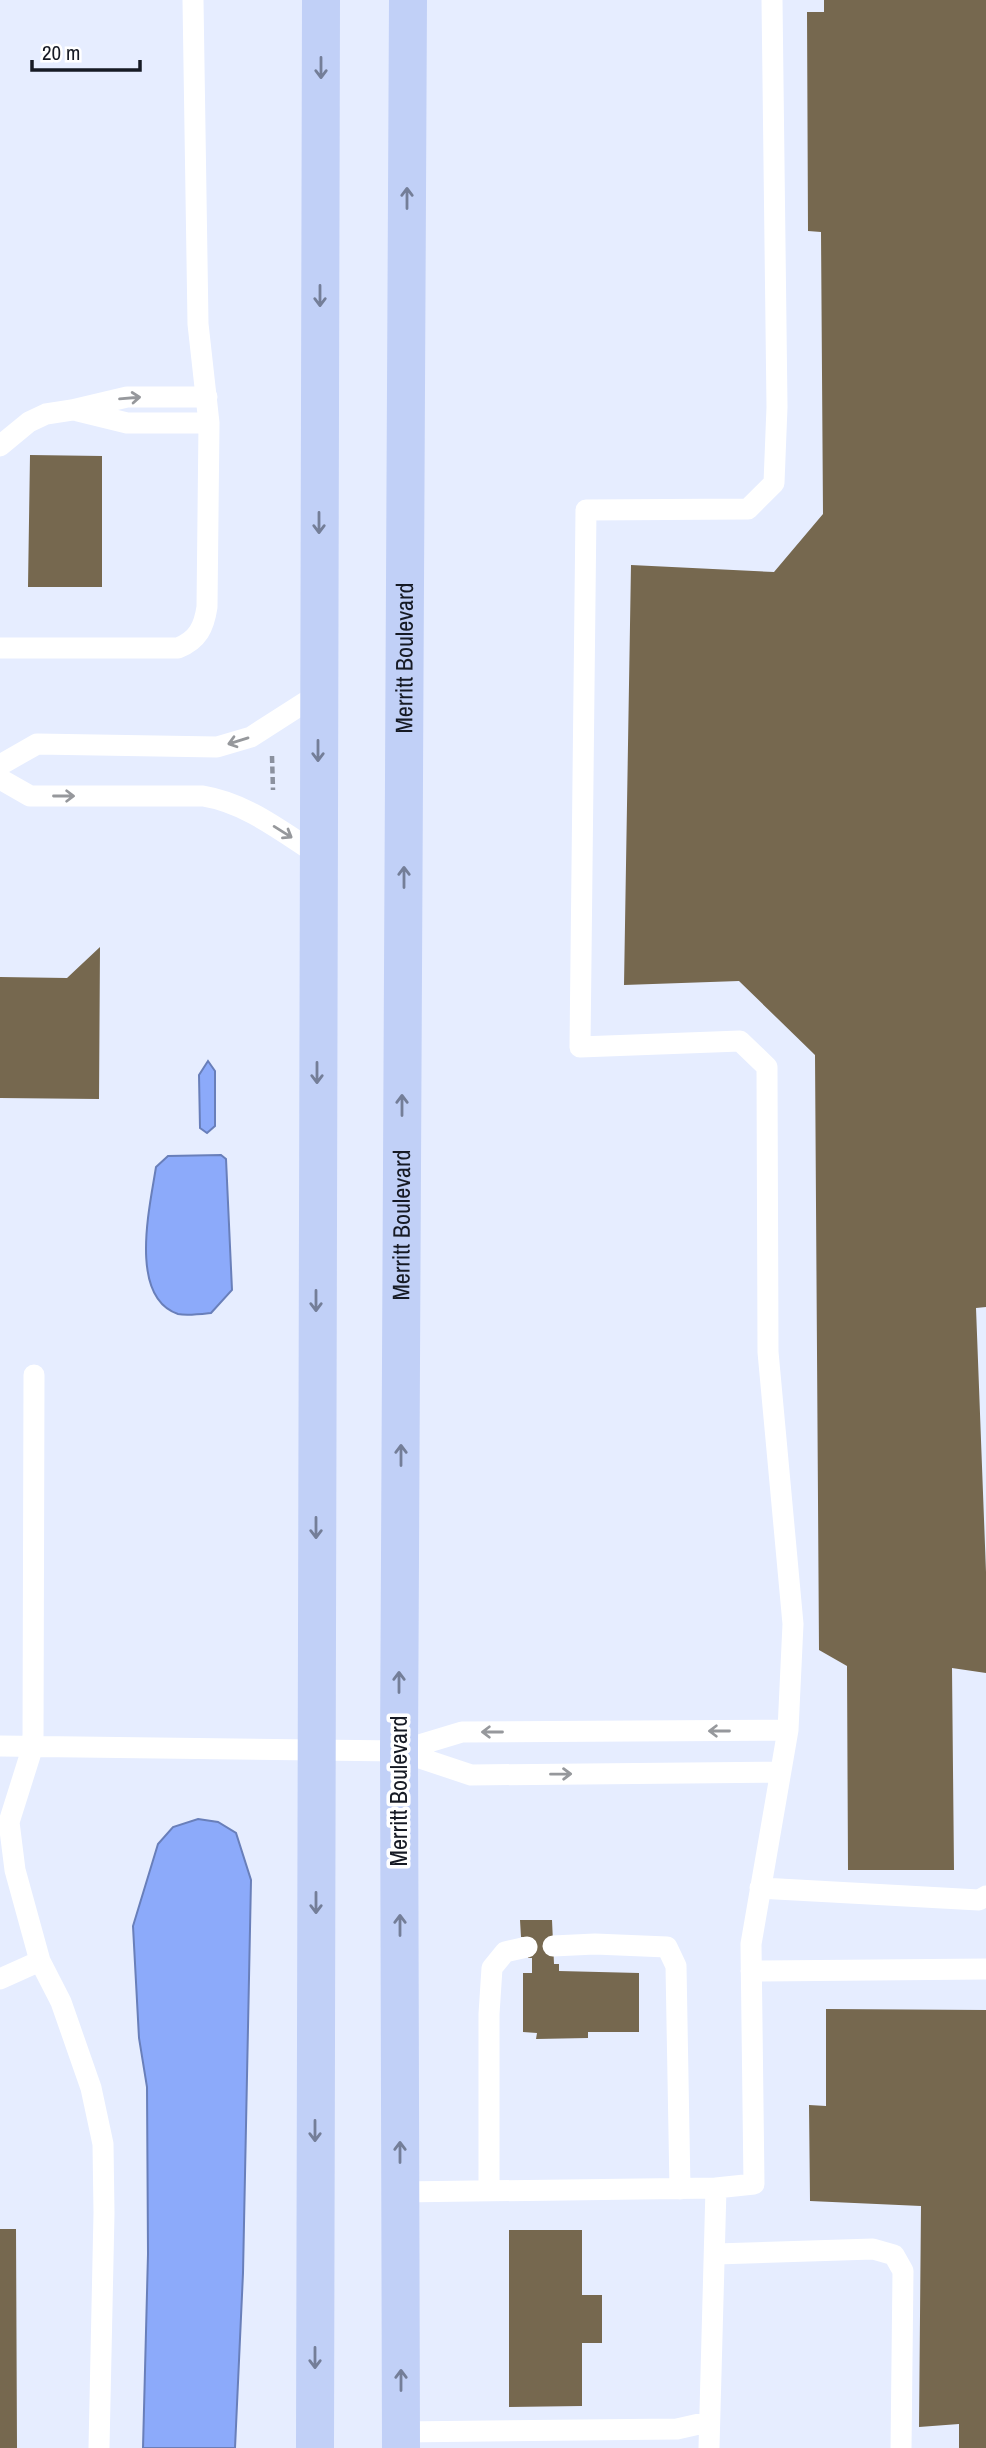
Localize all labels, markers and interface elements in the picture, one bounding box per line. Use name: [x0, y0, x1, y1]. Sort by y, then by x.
scale bar: [32, 28, 140, 72]
text: 20 m: [42, 38, 80, 67]
one-way arrow: [314, 56, 328, 79]
one-way arrow: [400, 187, 414, 210]
one-way arrow: [313, 284, 327, 307]
one-way arrow: [118, 391, 141, 404]
one-way arrow: [312, 511, 326, 534]
street label: Merritt Boulevard: [387, 582, 420, 734]
one-way arrow: [228, 735, 250, 748]
one-way arrow: [311, 739, 325, 762]
one-way arrow: [52, 789, 75, 803]
one-way arrow: [272, 826, 292, 840]
one-way arrow: [397, 866, 410, 889]
one-way arrow: [310, 1061, 324, 1084]
one-way arrow: [395, 1094, 409, 1117]
street label: Merritt Boulevard: [384, 1149, 417, 1301]
one-way arrow: [309, 1289, 323, 1312]
one-way arrow: [394, 1444, 408, 1467]
one-way arrow: [309, 1516, 323, 1539]
one-way arrow: [392, 1671, 406, 1694]
street label: Merritt Boulevard: [382, 1716, 414, 1866]
one-way arrow: [708, 1724, 731, 1738]
one-way arrow: [481, 1725, 504, 1739]
one-way arrow: [550, 1767, 573, 1781]
one-way arrow: [309, 1891, 323, 1914]
one-way arrow: [393, 1914, 407, 1937]
one-way arrow: [308, 2119, 322, 2142]
one-way arrow: [393, 2141, 407, 2164]
one-way arrow: [308, 2346, 322, 2369]
one-way arrow: [394, 2369, 408, 2392]

